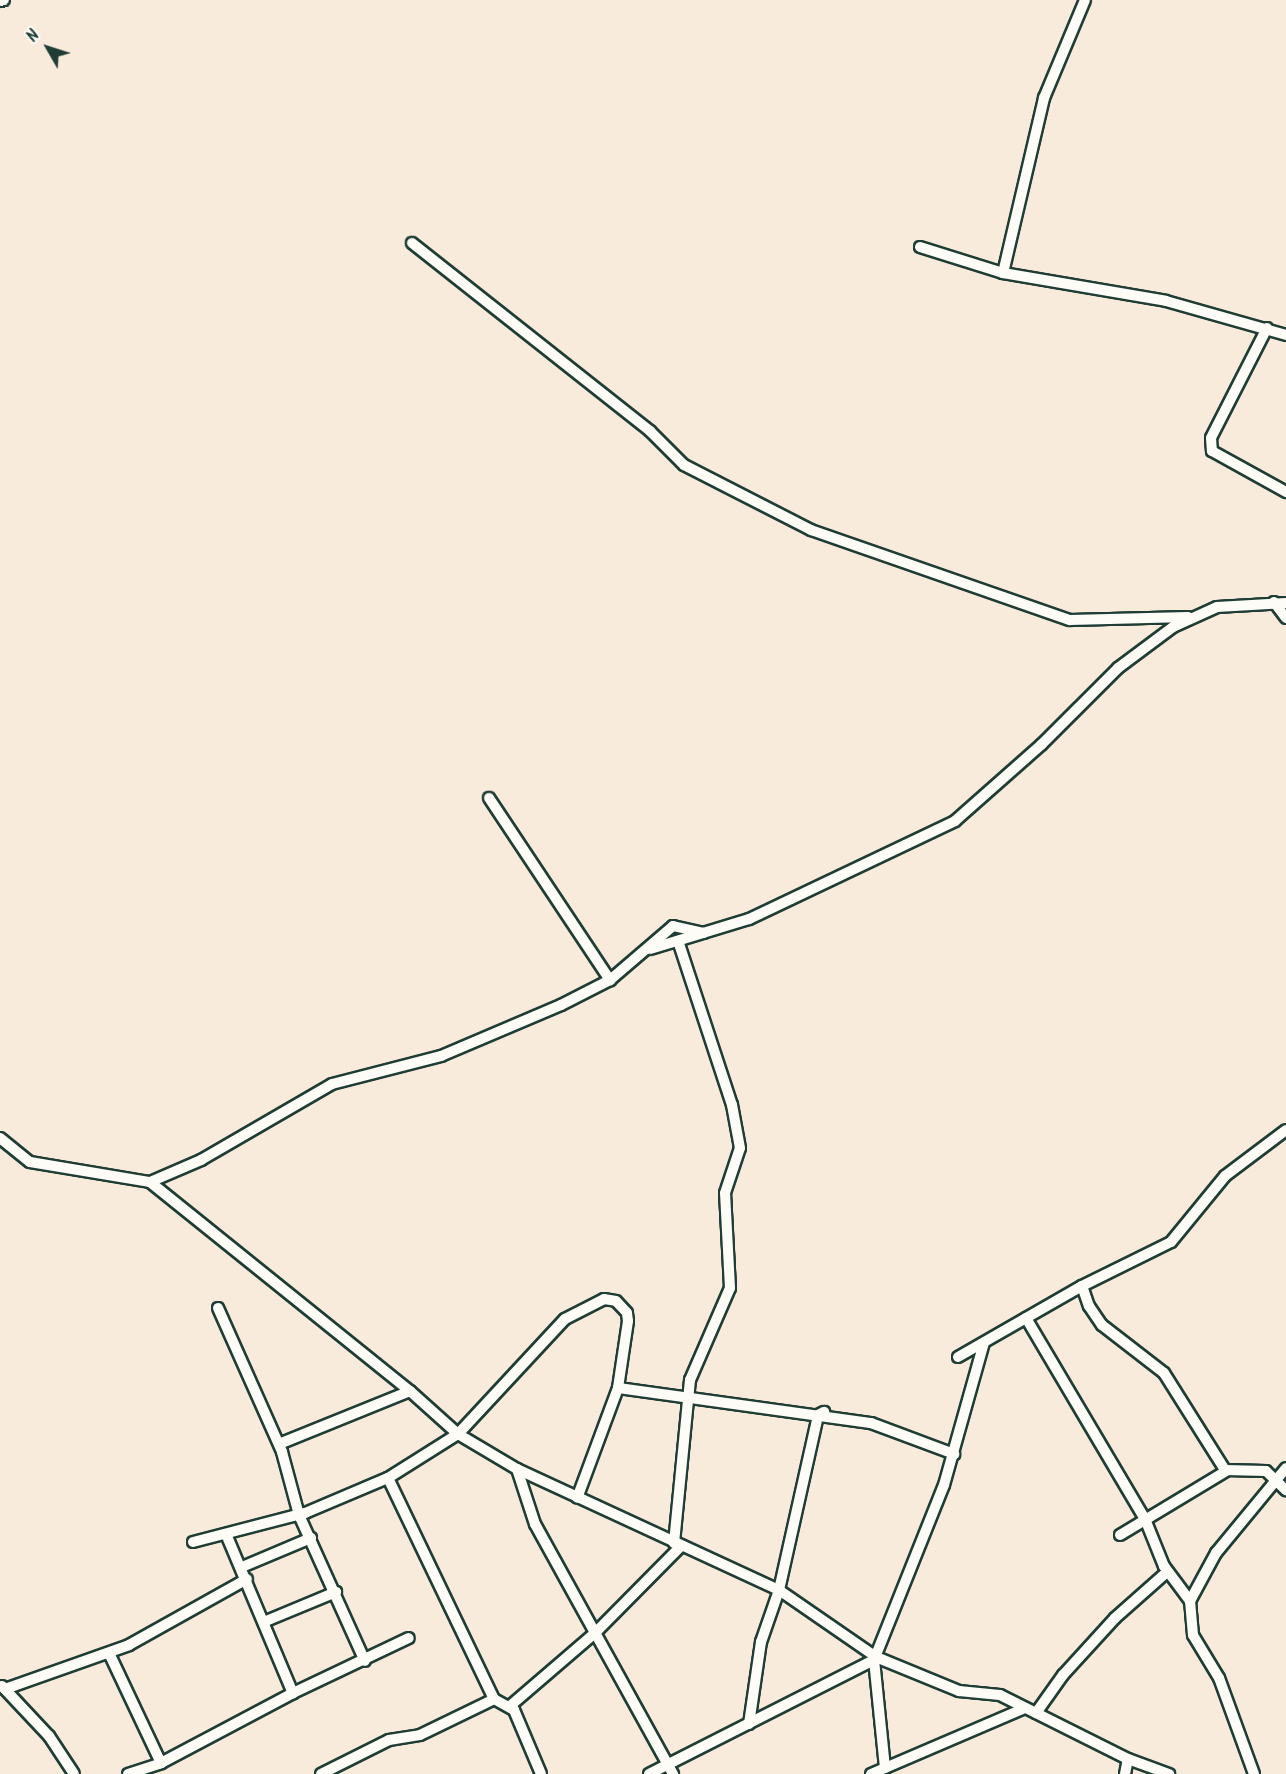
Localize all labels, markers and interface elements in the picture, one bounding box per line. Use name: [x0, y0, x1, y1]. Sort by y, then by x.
north arrow: [18, 18, 78, 78]
text: N: [21, 25, 47, 48]

